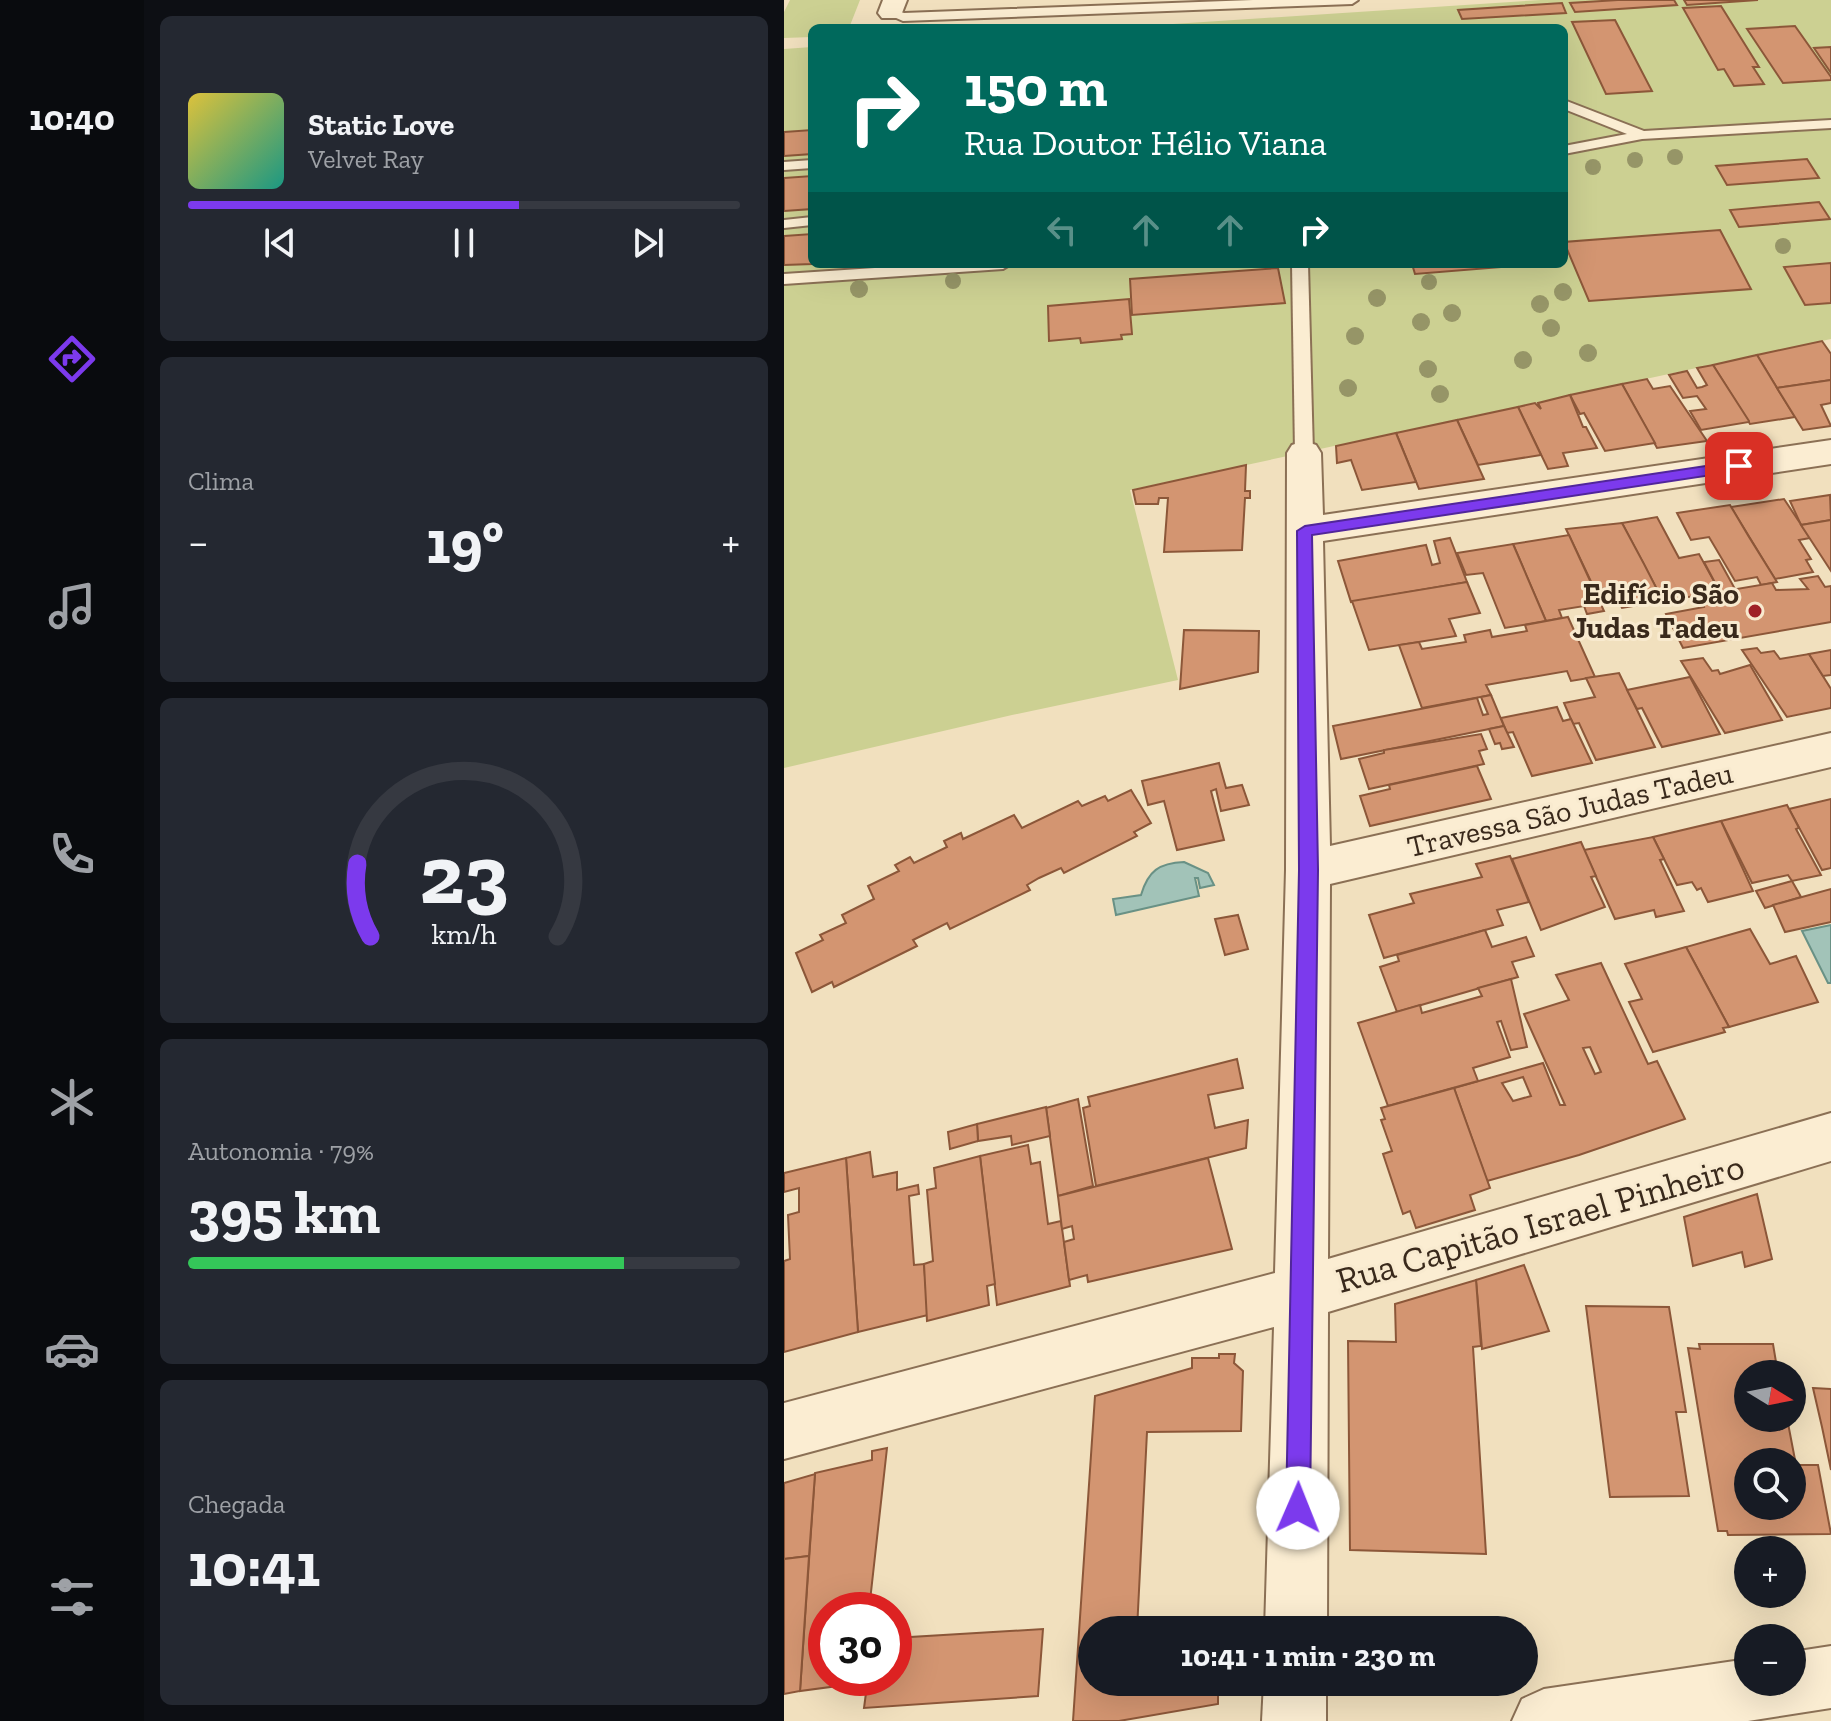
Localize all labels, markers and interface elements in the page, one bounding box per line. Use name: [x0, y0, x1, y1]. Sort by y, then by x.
text: 150 m: [964, 53, 1108, 120]
icon: right: [832, 56, 936, 160]
text: 10:40: [29, 96, 115, 139]
text: Static Love: [308, 107, 454, 143]
text: Rua Doutor Hélio Viana: [964, 121, 1327, 164]
text: Velvet Ray: [308, 143, 424, 175]
icon: left: [1040, 208, 1084, 252]
icon: ahead: [1124, 208, 1168, 252]
icon: ahead: [1208, 208, 1252, 252]
icon: right: [1292, 208, 1336, 252]
icon: previous: [258, 221, 302, 265]
icon: pause: [442, 221, 486, 265]
icon: next: [626, 221, 670, 265]
icon: directions: [44, 331, 100, 387]
pin: [1705, 432, 1773, 500]
icon: arrive: [1717, 444, 1761, 488]
text: Clima: [188, 465, 254, 497]
text: 19°: [426, 506, 504, 578]
text: −: [188, 515, 209, 568]
text: +: [721, 515, 740, 568]
place label: Edifício São Judas Tadeu: [1572, 576, 1739, 646]
icon: music: [44, 578, 100, 634]
marker: Edifício São Judas Tadeu: [1746, 602, 1764, 620]
street label: Travessa São Judas Tadeu: [1404, 755, 1736, 865]
text: 23: [419, 823, 509, 923]
icon: phone: [44, 826, 100, 882]
text: km/h: [431, 917, 497, 951]
icon: climate: [44, 1074, 100, 1130]
text: Autonomia · 79%: [188, 1135, 374, 1167]
street label: Rua Capitão Israel Pinheiro: [1331, 1144, 1749, 1302]
text: 395 km: [188, 1176, 380, 1248]
icon: car: [44, 1321, 100, 1377]
north arrow: [1734, 1360, 1806, 1432]
map controls: [1734, 1360, 1806, 1696]
button: search: [1734, 1448, 1806, 1520]
position arrow: [1256, 1466, 1340, 1550]
text: Chegada: [188, 1488, 285, 1520]
text: 10:41: [188, 1529, 320, 1601]
button: +: [1734, 1536, 1806, 1608]
icon: filters: [44, 1569, 100, 1625]
speed limit sign: 30: [808, 1592, 912, 1696]
button: −: [1734, 1624, 1806, 1696]
text: 10:41 · 1 min · 230 m: [1181, 1638, 1435, 1674]

